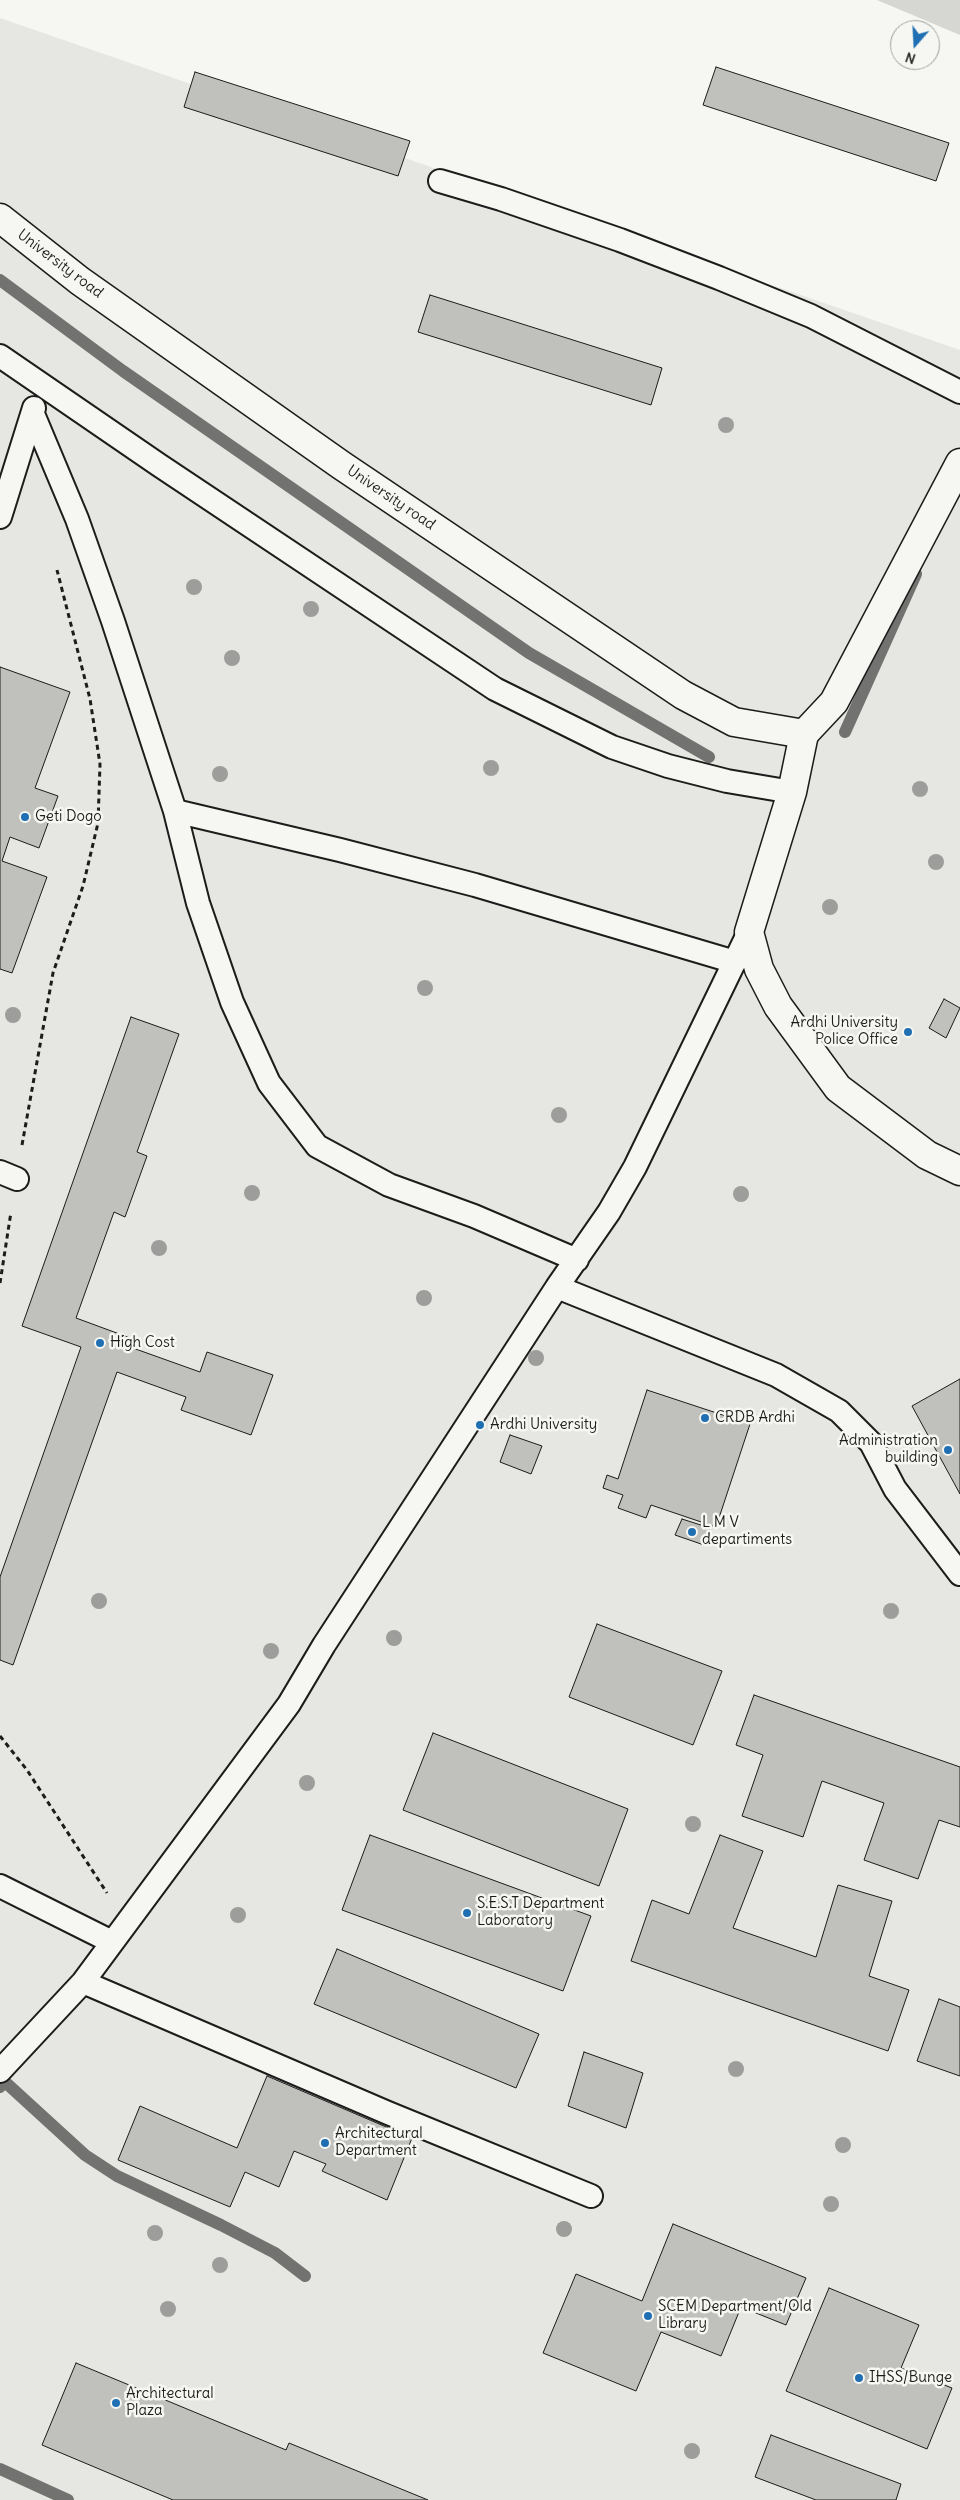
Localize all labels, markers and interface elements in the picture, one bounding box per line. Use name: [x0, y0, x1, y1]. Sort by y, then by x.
north arrow: [890, 20, 940, 70]
text: N: [903, 48, 918, 68]
street label: University road: [14, 226, 106, 302]
street label: University road: [343, 462, 439, 534]
place label: Geti Dogo: [35, 808, 102, 826]
marker: Geti Dogo: [19, 811, 31, 823]
place label: Ardhi University Police Office: [791, 1014, 898, 1049]
marker: Ardhi University Police Office: [902, 1026, 914, 1038]
place label: High Cost: [110, 1334, 175, 1352]
marker: High Cost: [94, 1337, 106, 1349]
place label: CRDB Ardhi: [715, 1409, 795, 1427]
marker: CRDB Ardhi: [699, 1412, 711, 1424]
place label: Ardhi University: [490, 1416, 597, 1434]
marker: Ardhi University: [474, 1419, 486, 1431]
place label: Administration building: [839, 1432, 938, 1467]
marker: Administration building: [942, 1444, 954, 1456]
place label: L M V departiments: [702, 1514, 792, 1549]
marker: L M V departiments: [686, 1526, 698, 1538]
place label: S.E.S.T Department Laboratory: [477, 1895, 604, 1930]
marker: S.E.S.T Department Laboratory: [461, 1907, 473, 1919]
place label: Architectural Department: [335, 2125, 423, 2160]
marker: Architectural Department: [319, 2137, 331, 2149]
place label: SCEM Department/Old Library: [658, 2298, 812, 2333]
marker: SCEM Department/Old Library: [642, 2310, 654, 2322]
place label: IHSS/Bunge: [869, 2369, 952, 2387]
marker: IHSS/Bunge: [853, 2372, 865, 2384]
place label: Architectural Plaza: [126, 2385, 214, 2420]
marker: Architectural Plaza: [110, 2397, 122, 2409]

